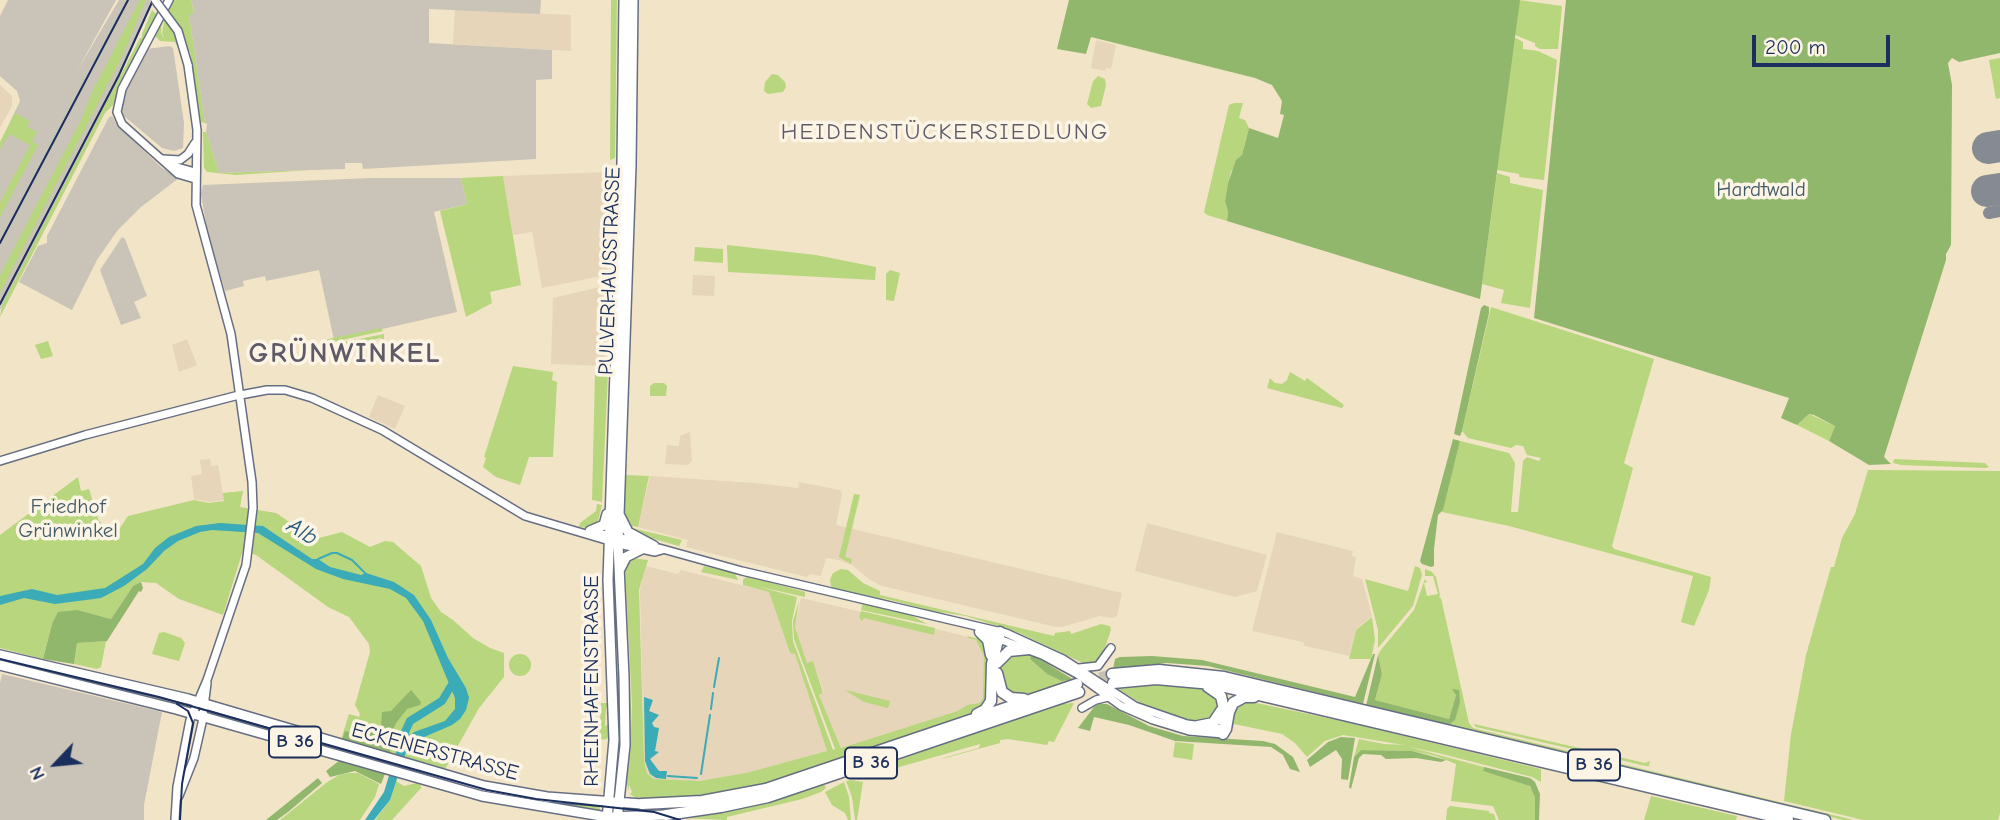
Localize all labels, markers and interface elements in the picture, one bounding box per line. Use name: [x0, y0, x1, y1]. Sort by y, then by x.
scale bar: [1755, 21, 1893, 65]
text: 200 m: [1765, 35, 1826, 59]
district label: HEIDENSTÜCKERSIEDLUNG: [783, 118, 1107, 146]
street label: PULVERHAUSSTRASSE: [594, 166, 626, 376]
park label: Hardtwald: [1716, 177, 1806, 203]
district label: GRÜNWINKEL: [250, 337, 440, 371]
park label: Friedhof Grünwinkel: [18, 494, 118, 544]
water label: Alb: [282, 512, 322, 552]
street label: RHEINHAFENSTRASSE: [579, 575, 605, 787]
street label: ECKENERSTRASSE: [349, 718, 521, 786]
road number: B 36: [269, 726, 321, 758]
north arrow: [21, 729, 91, 799]
road number: B 36: [845, 748, 897, 778]
road number: B 36: [1568, 750, 1620, 780]
text: N: [25, 763, 50, 784]

